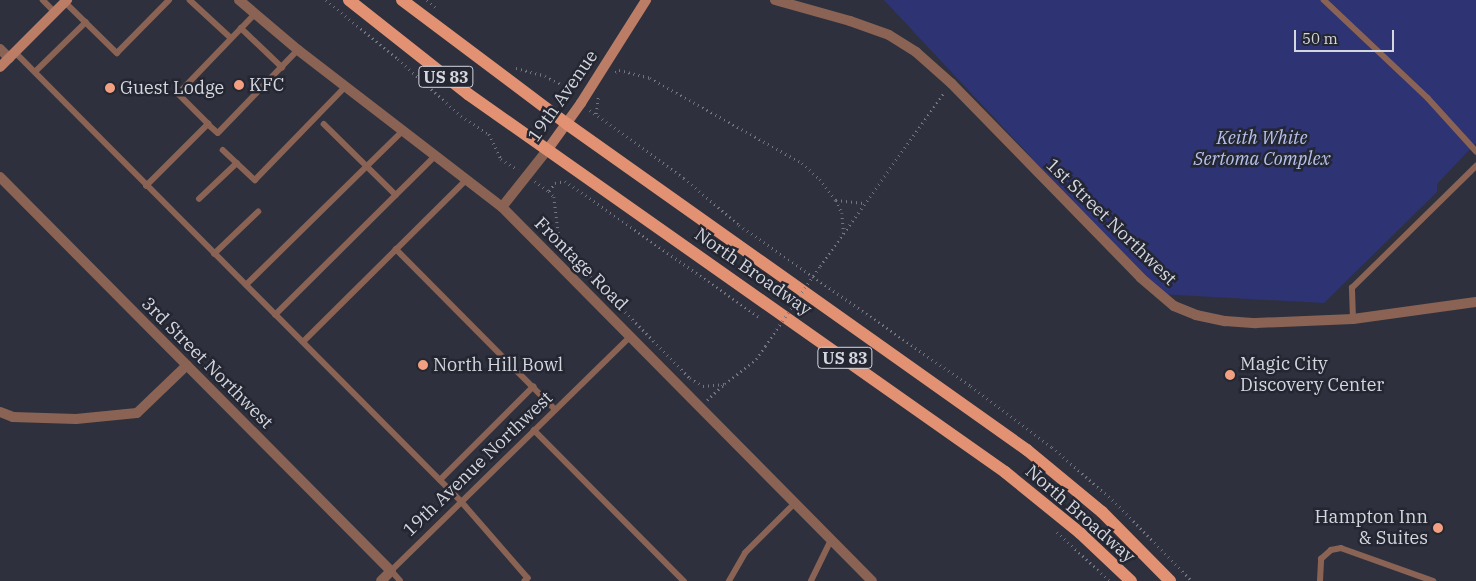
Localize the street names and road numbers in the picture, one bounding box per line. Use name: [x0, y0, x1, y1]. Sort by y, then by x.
street label: 19th Avenue: [524, 46, 602, 146]
road number: US 83: [417, 64, 475, 90]
street label: 1st Street Northwest: [1041, 154, 1181, 290]
street label: Frontage Road: [530, 213, 632, 315]
street label: North Broadway: [690, 224, 816, 320]
street label: 3rd Street Northwest: [137, 293, 277, 433]
road number: US 83: [816, 344, 874, 372]
street label: 19th Avenue Northwest: [399, 387, 557, 541]
street label: North Broadway: [1021, 461, 1139, 567]

